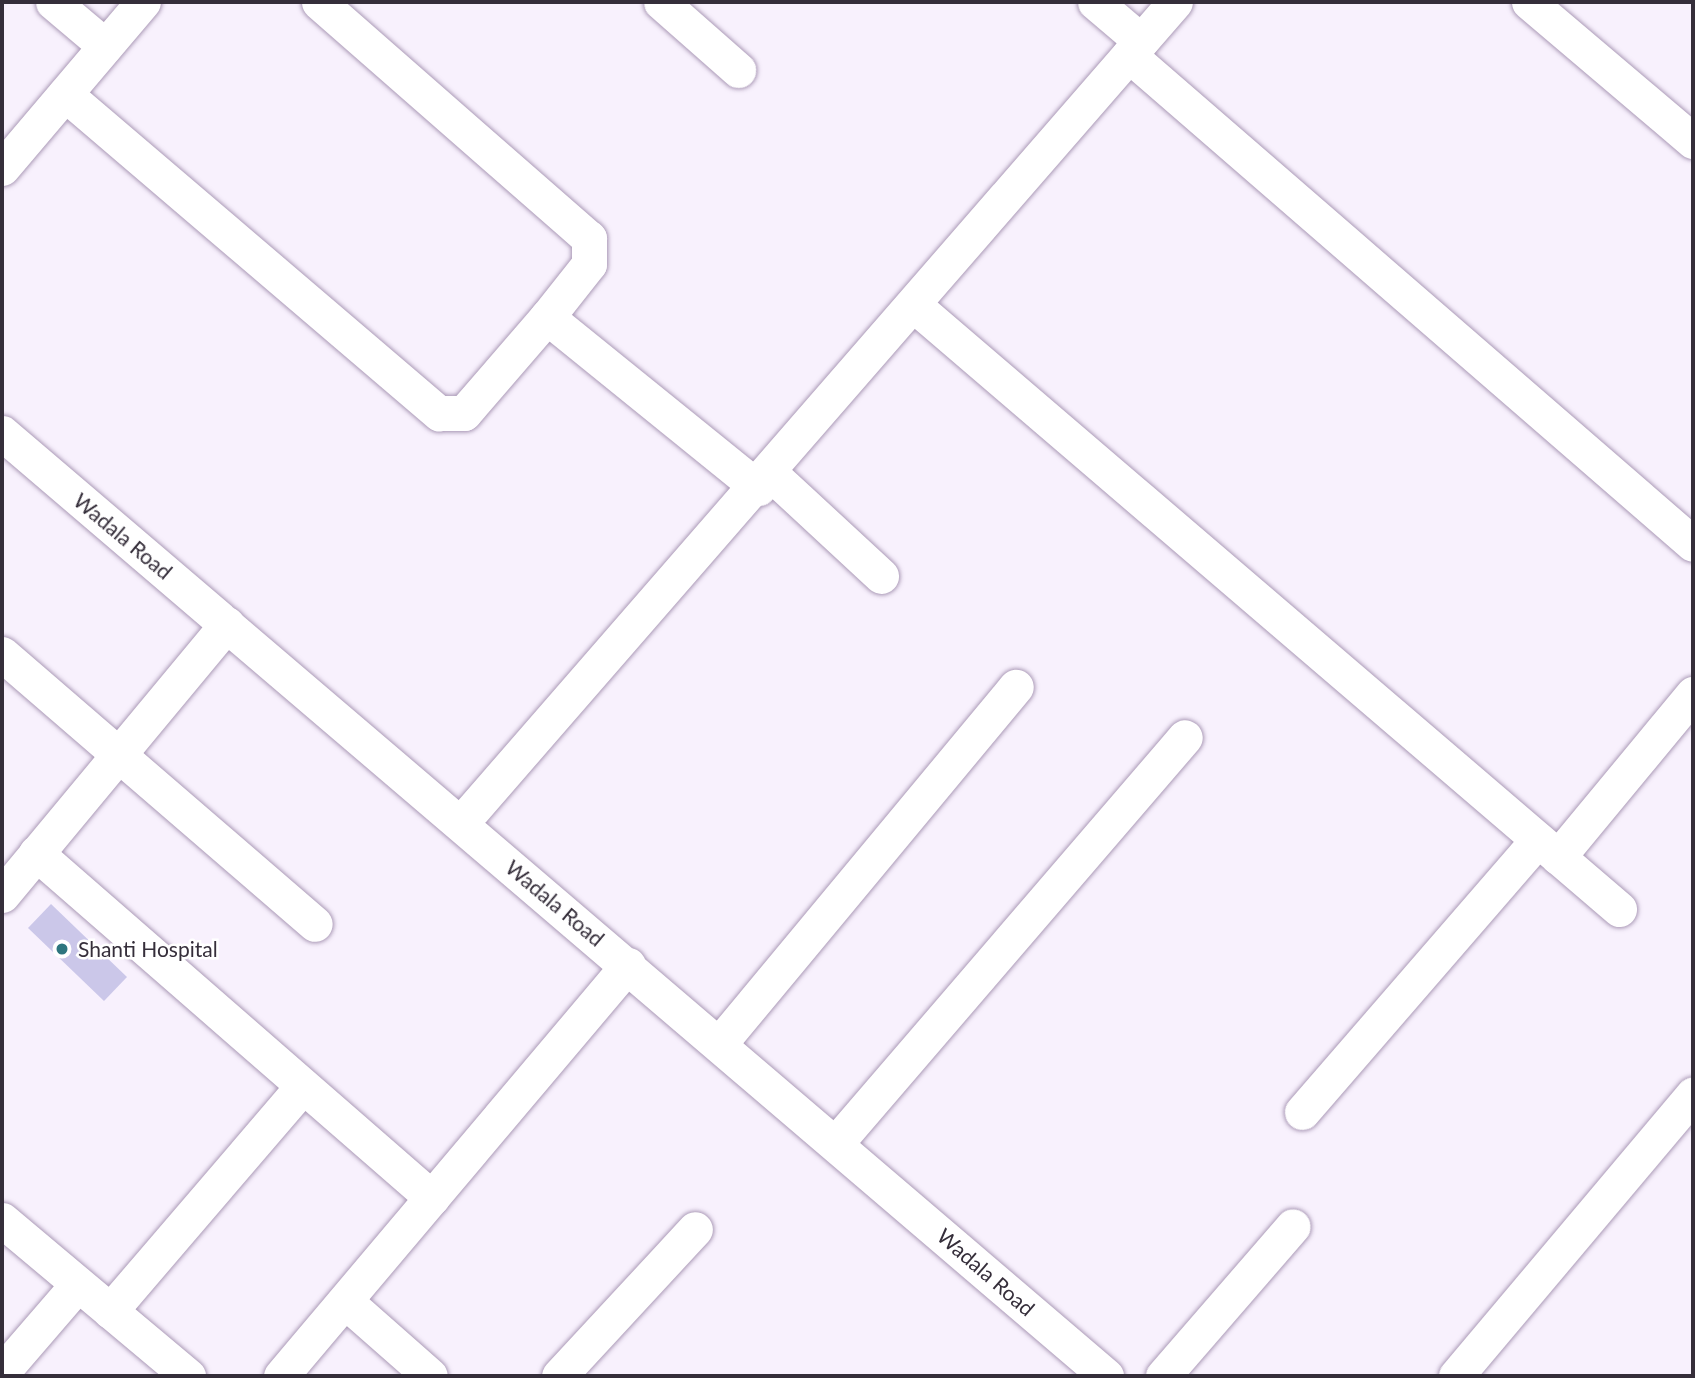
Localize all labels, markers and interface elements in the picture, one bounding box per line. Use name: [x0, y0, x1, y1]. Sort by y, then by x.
street label: Wadala Road: [69, 488, 177, 584]
street label: Wadala Road: [501, 855, 609, 951]
place label: Shanti Hospital: [78, 936, 218, 962]
marker: Shanti Hospital: [52, 939, 72, 959]
street label: Wadala Road: [932, 1223, 1040, 1321]

